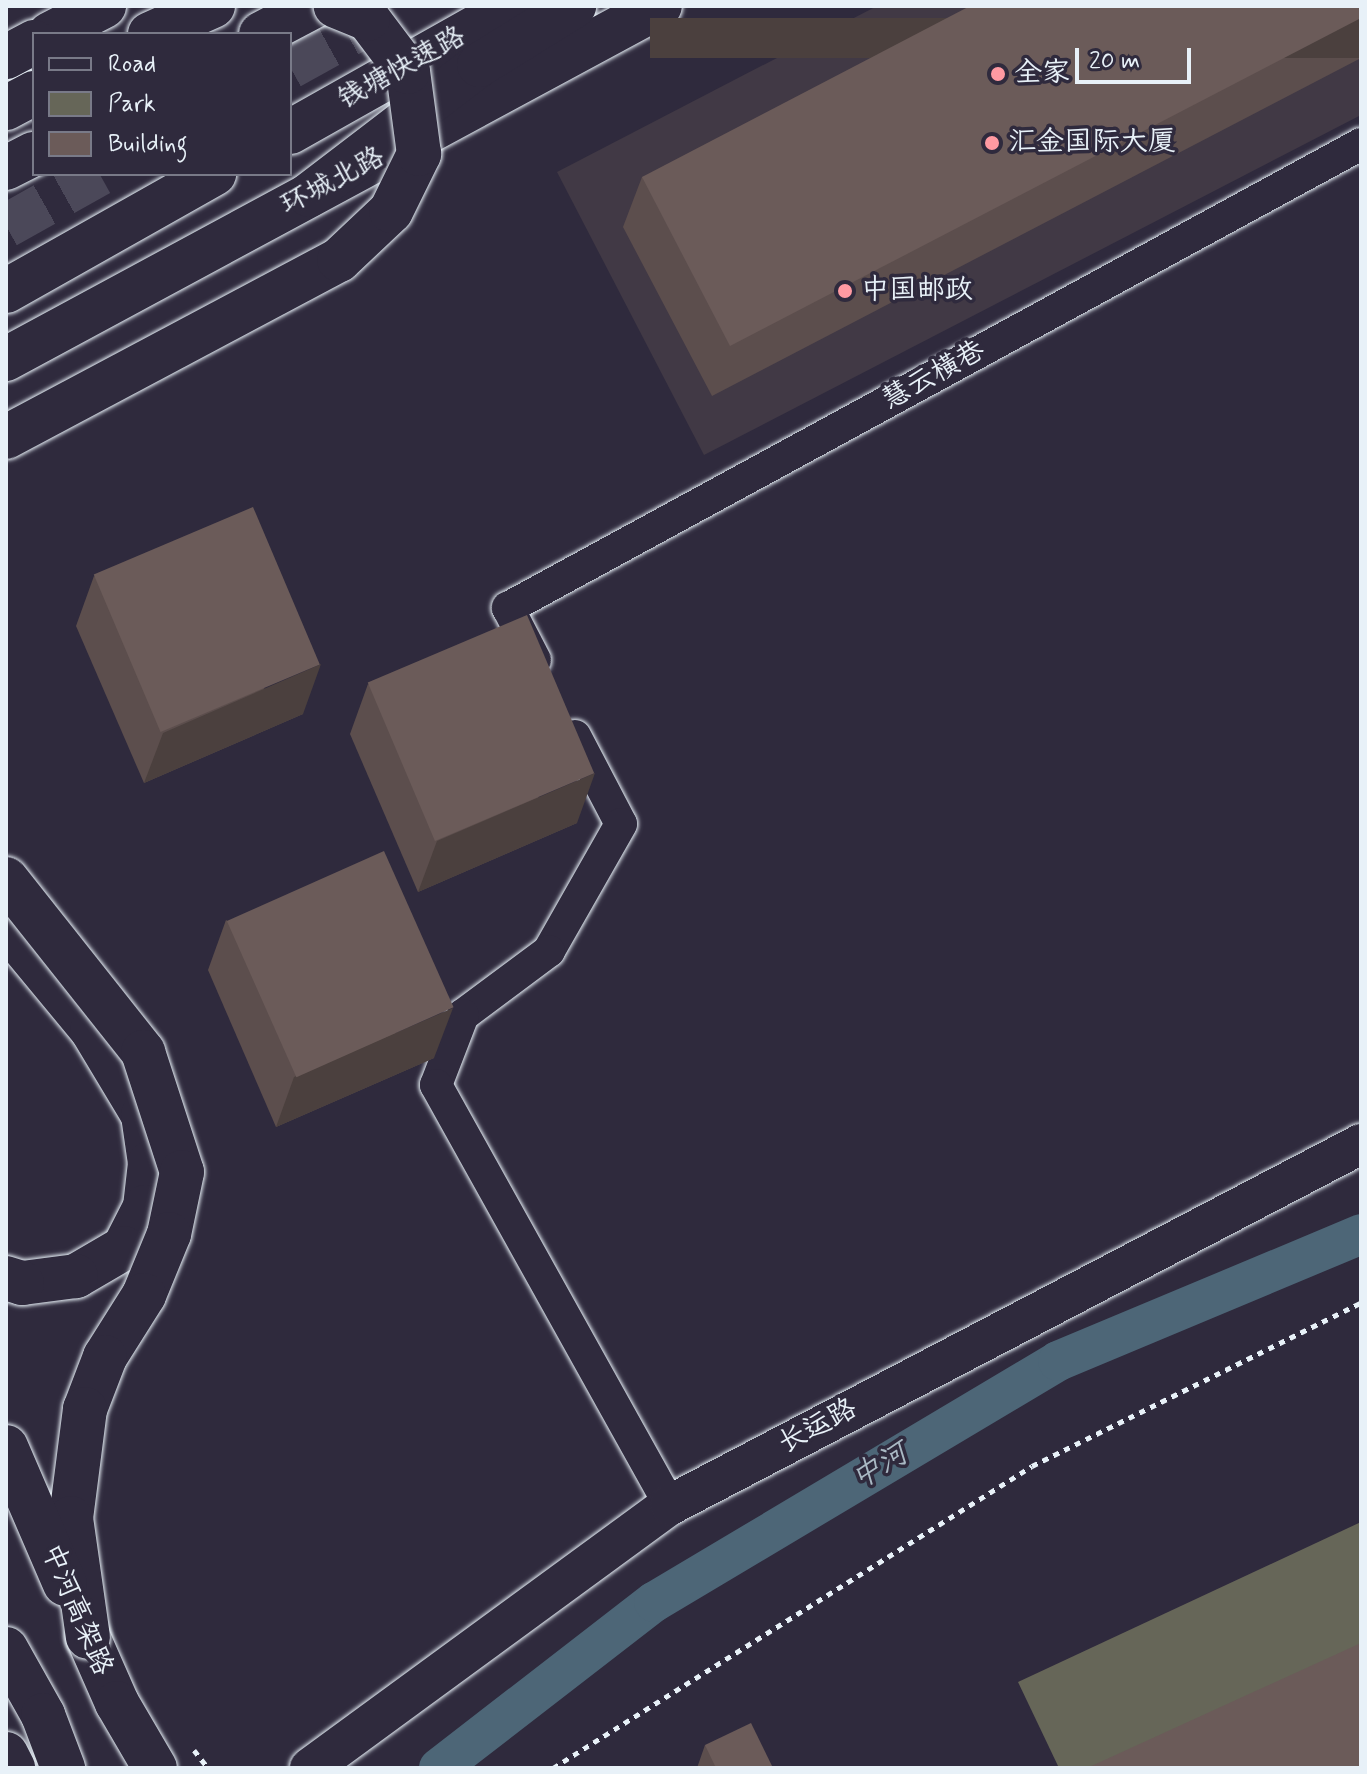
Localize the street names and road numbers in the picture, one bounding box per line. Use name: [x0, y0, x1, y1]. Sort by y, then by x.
street label: 钱塘快速路: [333, 20, 471, 118]
street label: 环城北路: [276, 141, 390, 223]
street label: 慧云横巷: [877, 334, 991, 418]
street label: 长运路: [773, 1392, 863, 1462]
street label: 中河高架路: [33, 1539, 119, 1681]

